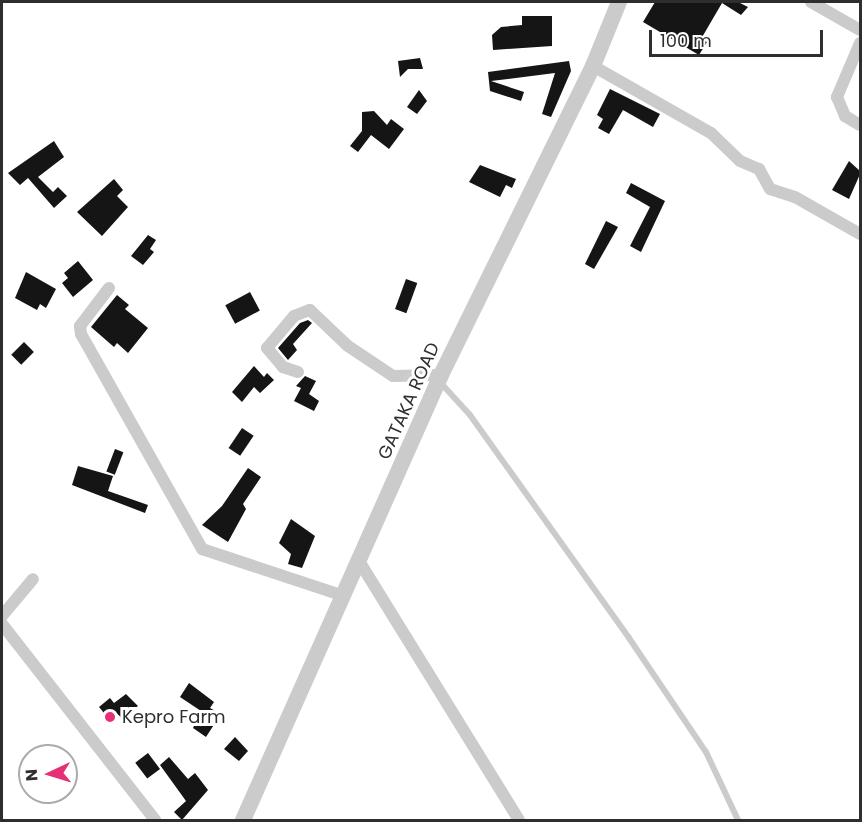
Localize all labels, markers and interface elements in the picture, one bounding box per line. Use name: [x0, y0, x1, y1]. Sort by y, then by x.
scale bar: [652, 18, 826, 56]
text: 100 m: [660, 28, 712, 53]
street label: GATAKA ROAD: [374, 339, 444, 463]
place label: Kepro Farm: [122, 706, 226, 728]
marker: Kepro Farm: [103, 710, 117, 724]
north arrow: [18, 744, 78, 804]
text: N: [20, 768, 43, 782]

